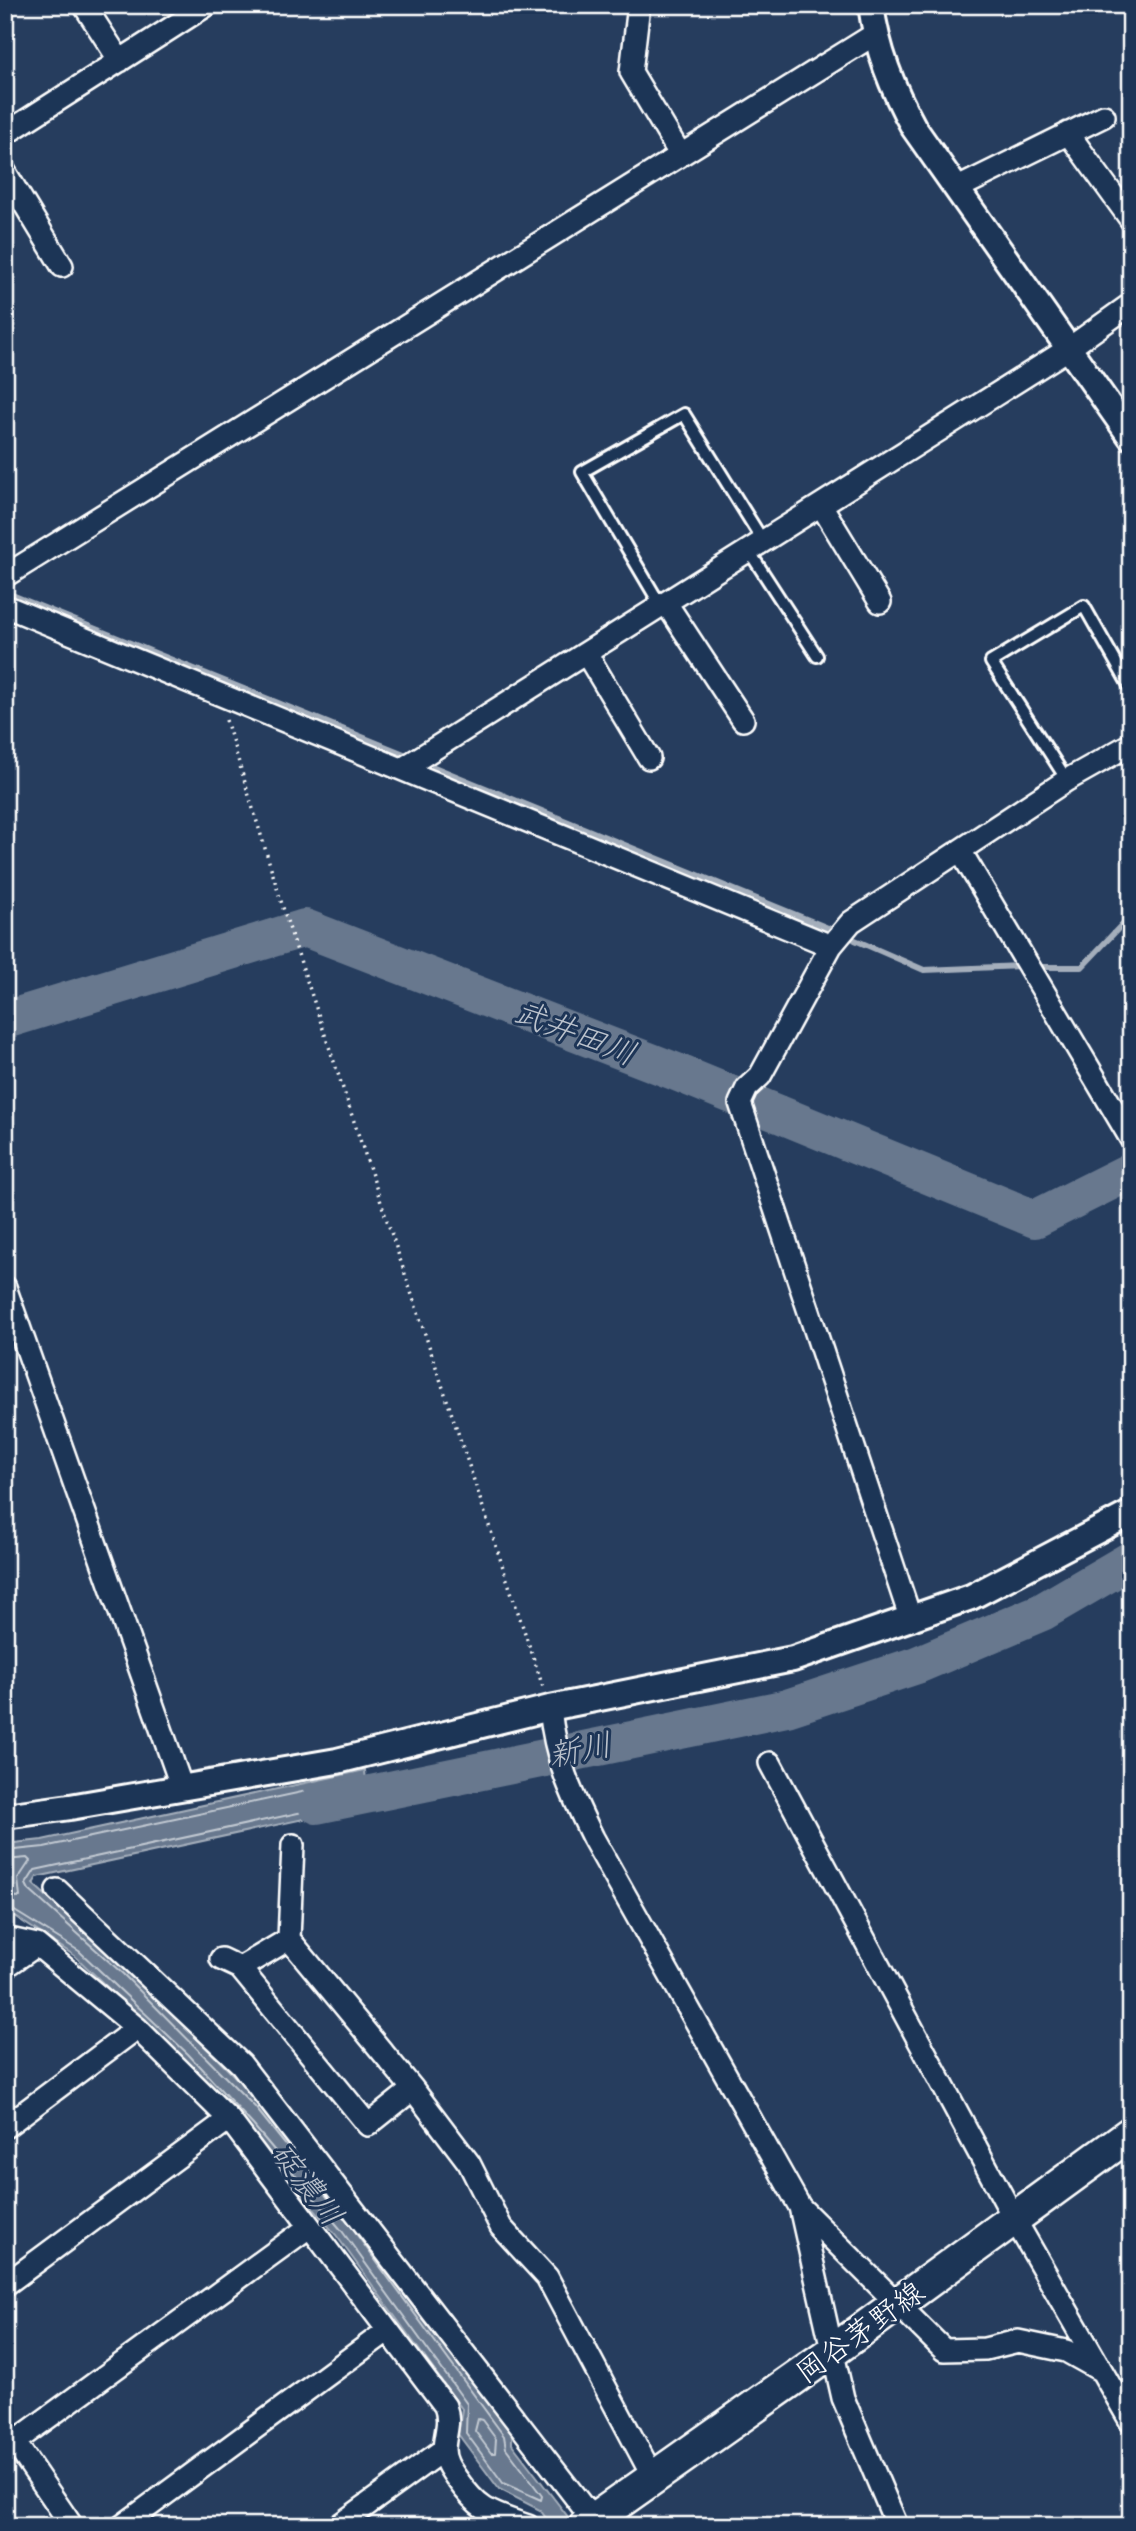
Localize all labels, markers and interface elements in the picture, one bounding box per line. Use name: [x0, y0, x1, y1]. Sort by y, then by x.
water label: 武井田川: [508, 991, 642, 1075]
water label: 新川: [545, 1724, 615, 1776]
water label: 碇濃川: [261, 2134, 353, 2234]
street label: 岡谷茅野線: [788, 2273, 932, 2391]

